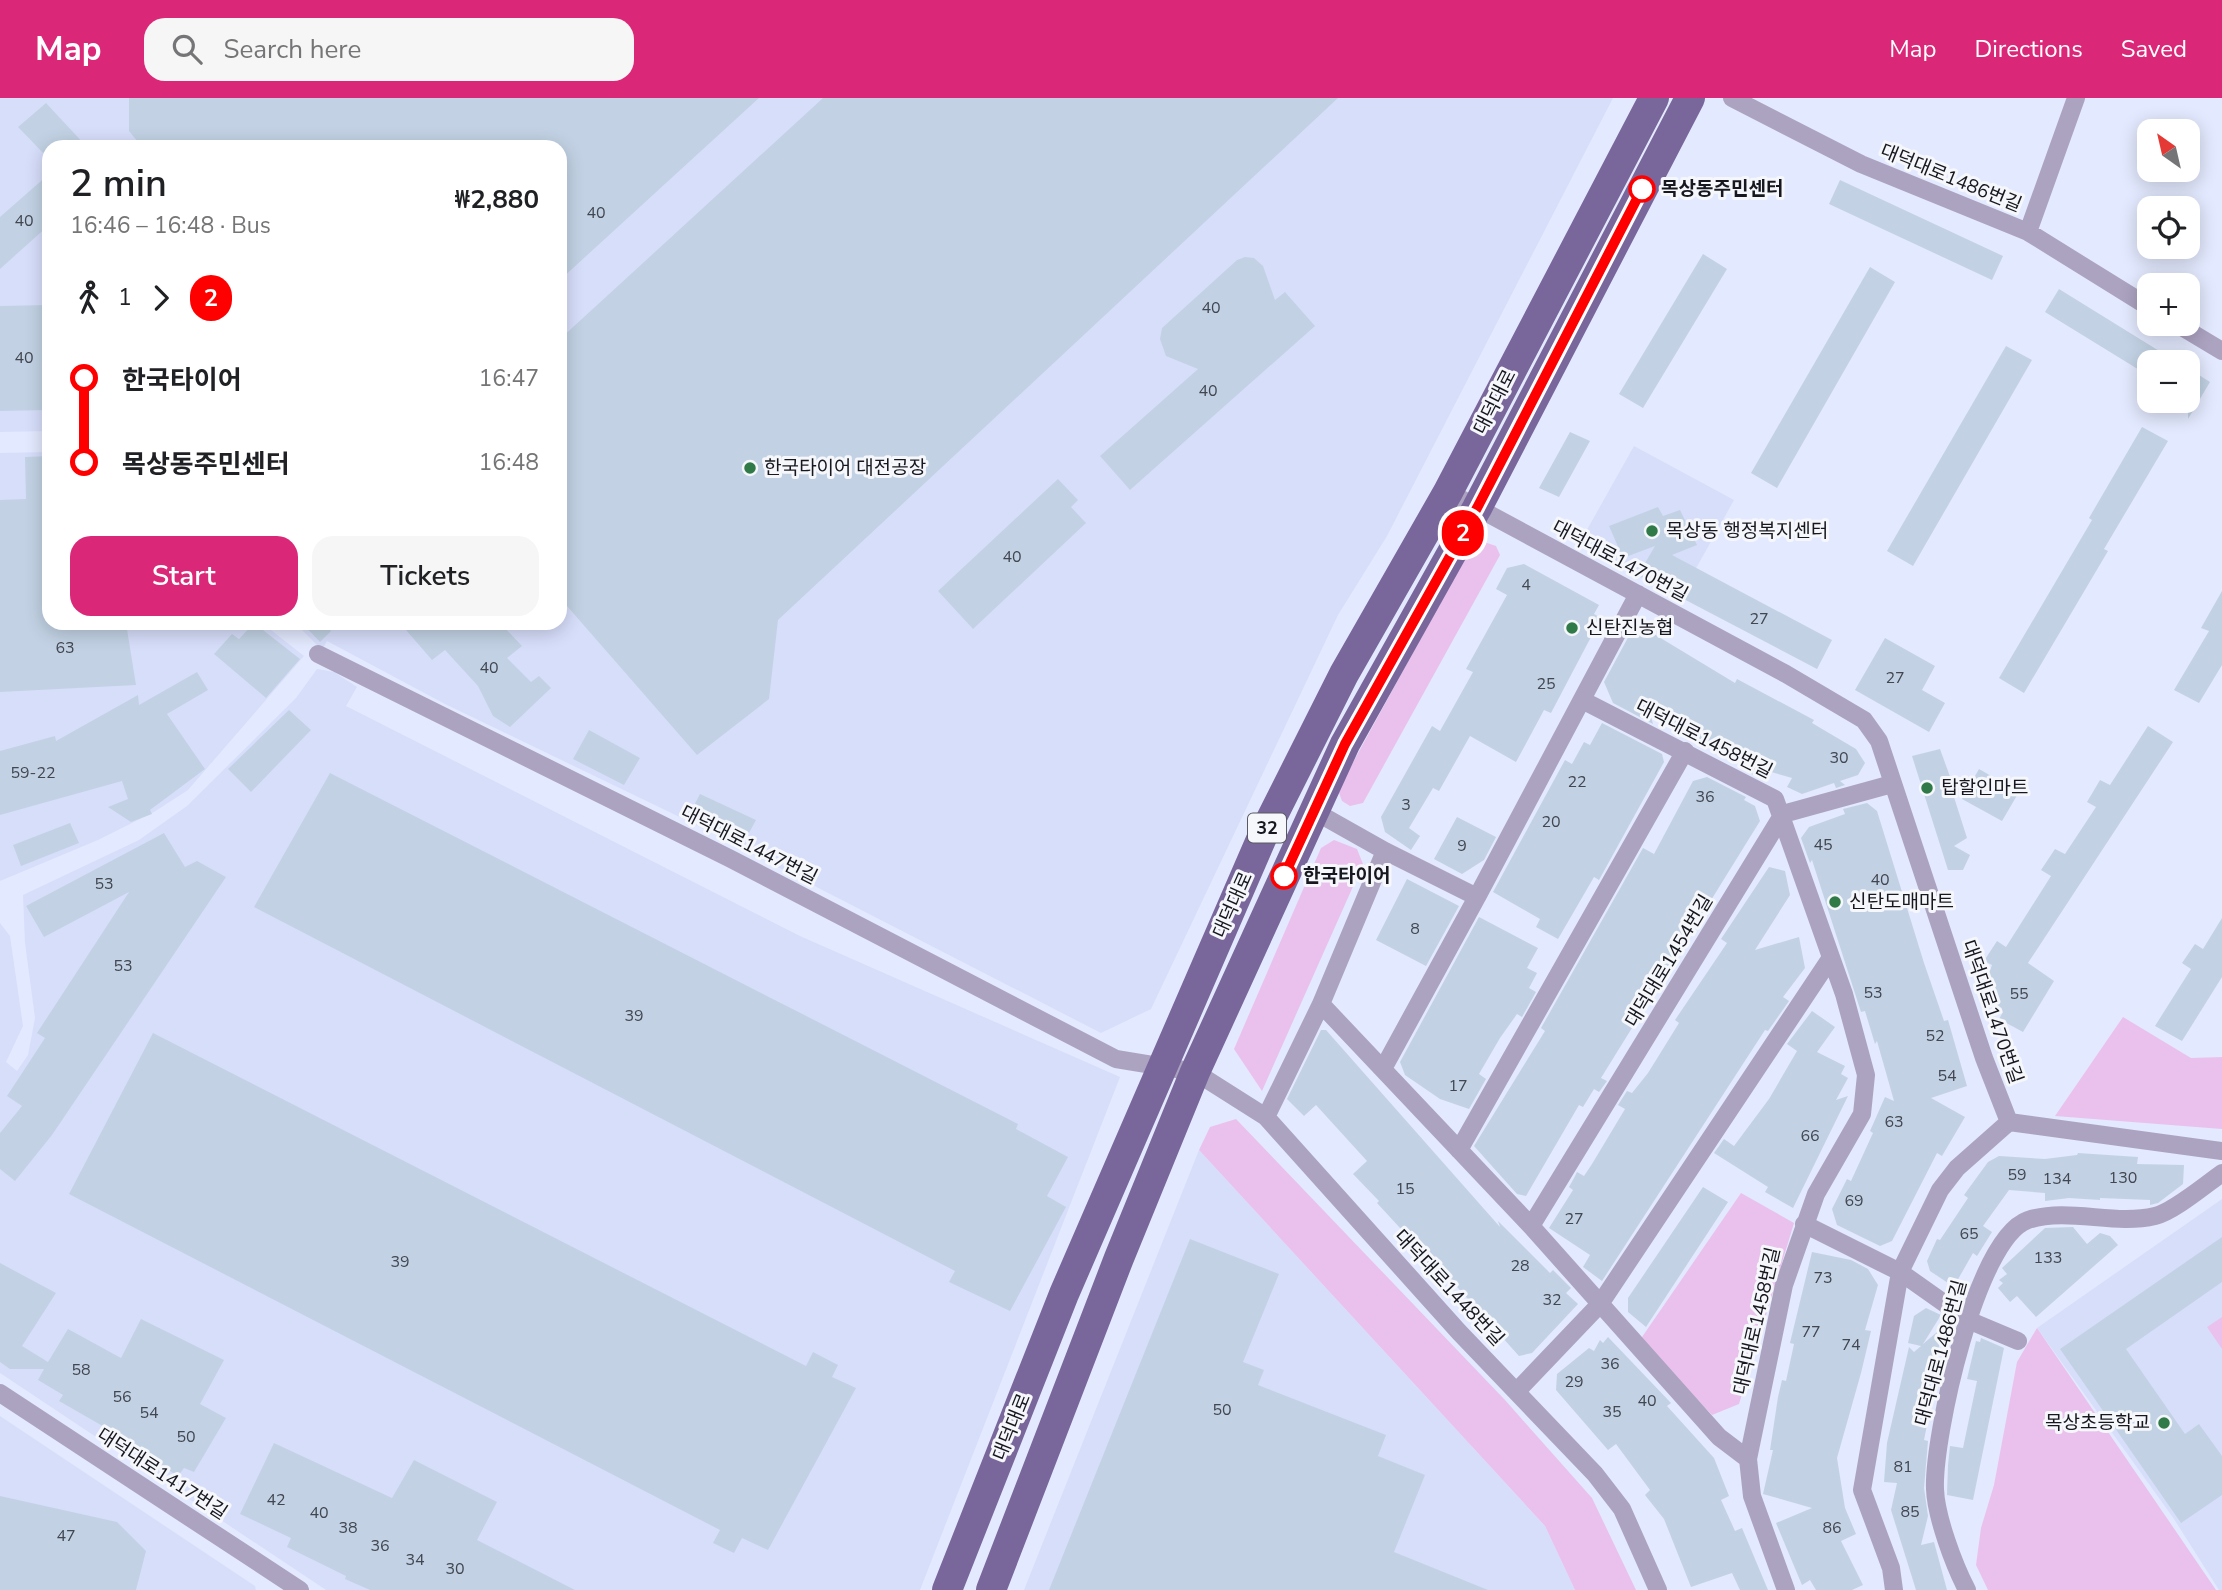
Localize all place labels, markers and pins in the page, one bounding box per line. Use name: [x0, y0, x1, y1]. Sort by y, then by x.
marker: 목상동주민센터: [1629, 176, 1655, 202]
place label: 목상동주민센터: [1661, 176, 1783, 202]
place label: 한국타이어 대전공장: [764, 455, 926, 481]
marker: 한국타이어 대전공장: [742, 460, 758, 476]
place label: 목상동 행정복지센터: [1666, 518, 1828, 544]
marker: 목상동 행정복지센터: [1644, 523, 1660, 539]
place label: 신탄진농협: [1586, 615, 1673, 641]
marker: 신탄진농협: [1564, 620, 1580, 636]
place label: 탑할인마트: [1941, 775, 2028, 801]
marker: 탑할인마트: [1919, 780, 1935, 796]
marker: 한국타이어: [1271, 863, 1297, 889]
place label: 한국타이어: [1303, 863, 1390, 889]
place label: 신탄도매마트: [1849, 889, 1954, 915]
marker: 신탄도매마트: [1827, 894, 1843, 910]
place label: 목상초등학교: [2045, 1410, 2150, 1436]
marker: 목상초등학교: [2156, 1415, 2172, 1431]

